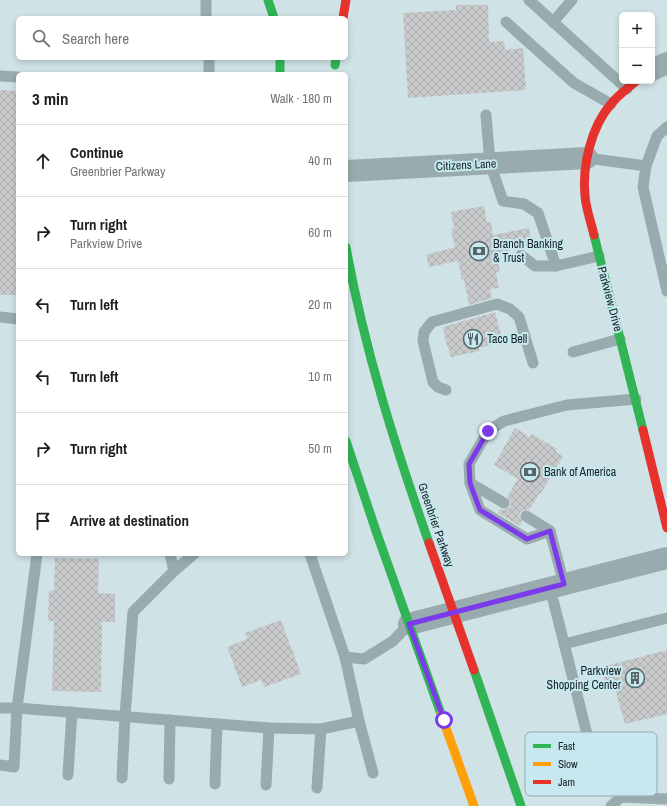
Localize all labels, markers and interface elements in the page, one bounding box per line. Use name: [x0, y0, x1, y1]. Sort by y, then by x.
map controls: [619, 12, 655, 84]
button: +: [619, 12, 655, 48]
search box: [16, 16, 348, 60]
icon: search: [30, 27, 52, 49]
text: Search here: [62, 28, 129, 49]
button: −: [619, 48, 655, 84]
text: 3 min: [32, 87, 68, 110]
text: Walk · 180 m: [270, 90, 332, 107]
text: Continue: [70, 142, 123, 163]
icon: ahead: [32, 150, 54, 172]
text: 40 m: [308, 152, 332, 169]
street label: Citizens Lane: [435, 155, 497, 175]
text: Greenbrier Parkway: [70, 163, 165, 180]
text: Turn right: [70, 214, 127, 235]
icon: right: [32, 222, 54, 244]
text: 60 m: [308, 224, 332, 241]
text: Parkview Drive: [70, 235, 142, 252]
place label: Branch Banking & Trust: [493, 236, 564, 266]
bank icon: Branch Banking & Trust: [468, 240, 490, 262]
street label: Parkview Drive: [594, 265, 626, 333]
icon: left: [32, 294, 54, 316]
text: Turn left: [70, 294, 118, 315]
text: 20 m: [308, 296, 332, 313]
restaurant icon: Taco Bell: [462, 328, 484, 350]
place label: Taco Bell: [487, 331, 527, 347]
icon: left: [32, 366, 54, 388]
text: Turn left: [70, 366, 118, 387]
text: 10 m: [308, 368, 332, 385]
route end: [479, 422, 497, 440]
icon: right: [32, 438, 54, 460]
text: Turn right: [70, 438, 127, 459]
text: 50 m: [308, 440, 332, 457]
bank icon: Bank of America: [519, 461, 541, 483]
place label: Bank of America: [544, 464, 617, 480]
street label: Greenbrier Parkway: [414, 481, 458, 569]
icon: arrive: [32, 510, 54, 532]
text: Arrive at destination: [70, 510, 189, 531]
place label: Parkview Shopping Center: [547, 663, 622, 693]
building icon: Parkview Shopping Center: [624, 667, 646, 689]
route start: [435, 711, 453, 729]
legend: [525, 732, 657, 796]
text: Fast: [558, 739, 576, 753]
text: Slow: [558, 757, 578, 771]
text: Jam: [558, 775, 575, 789]

